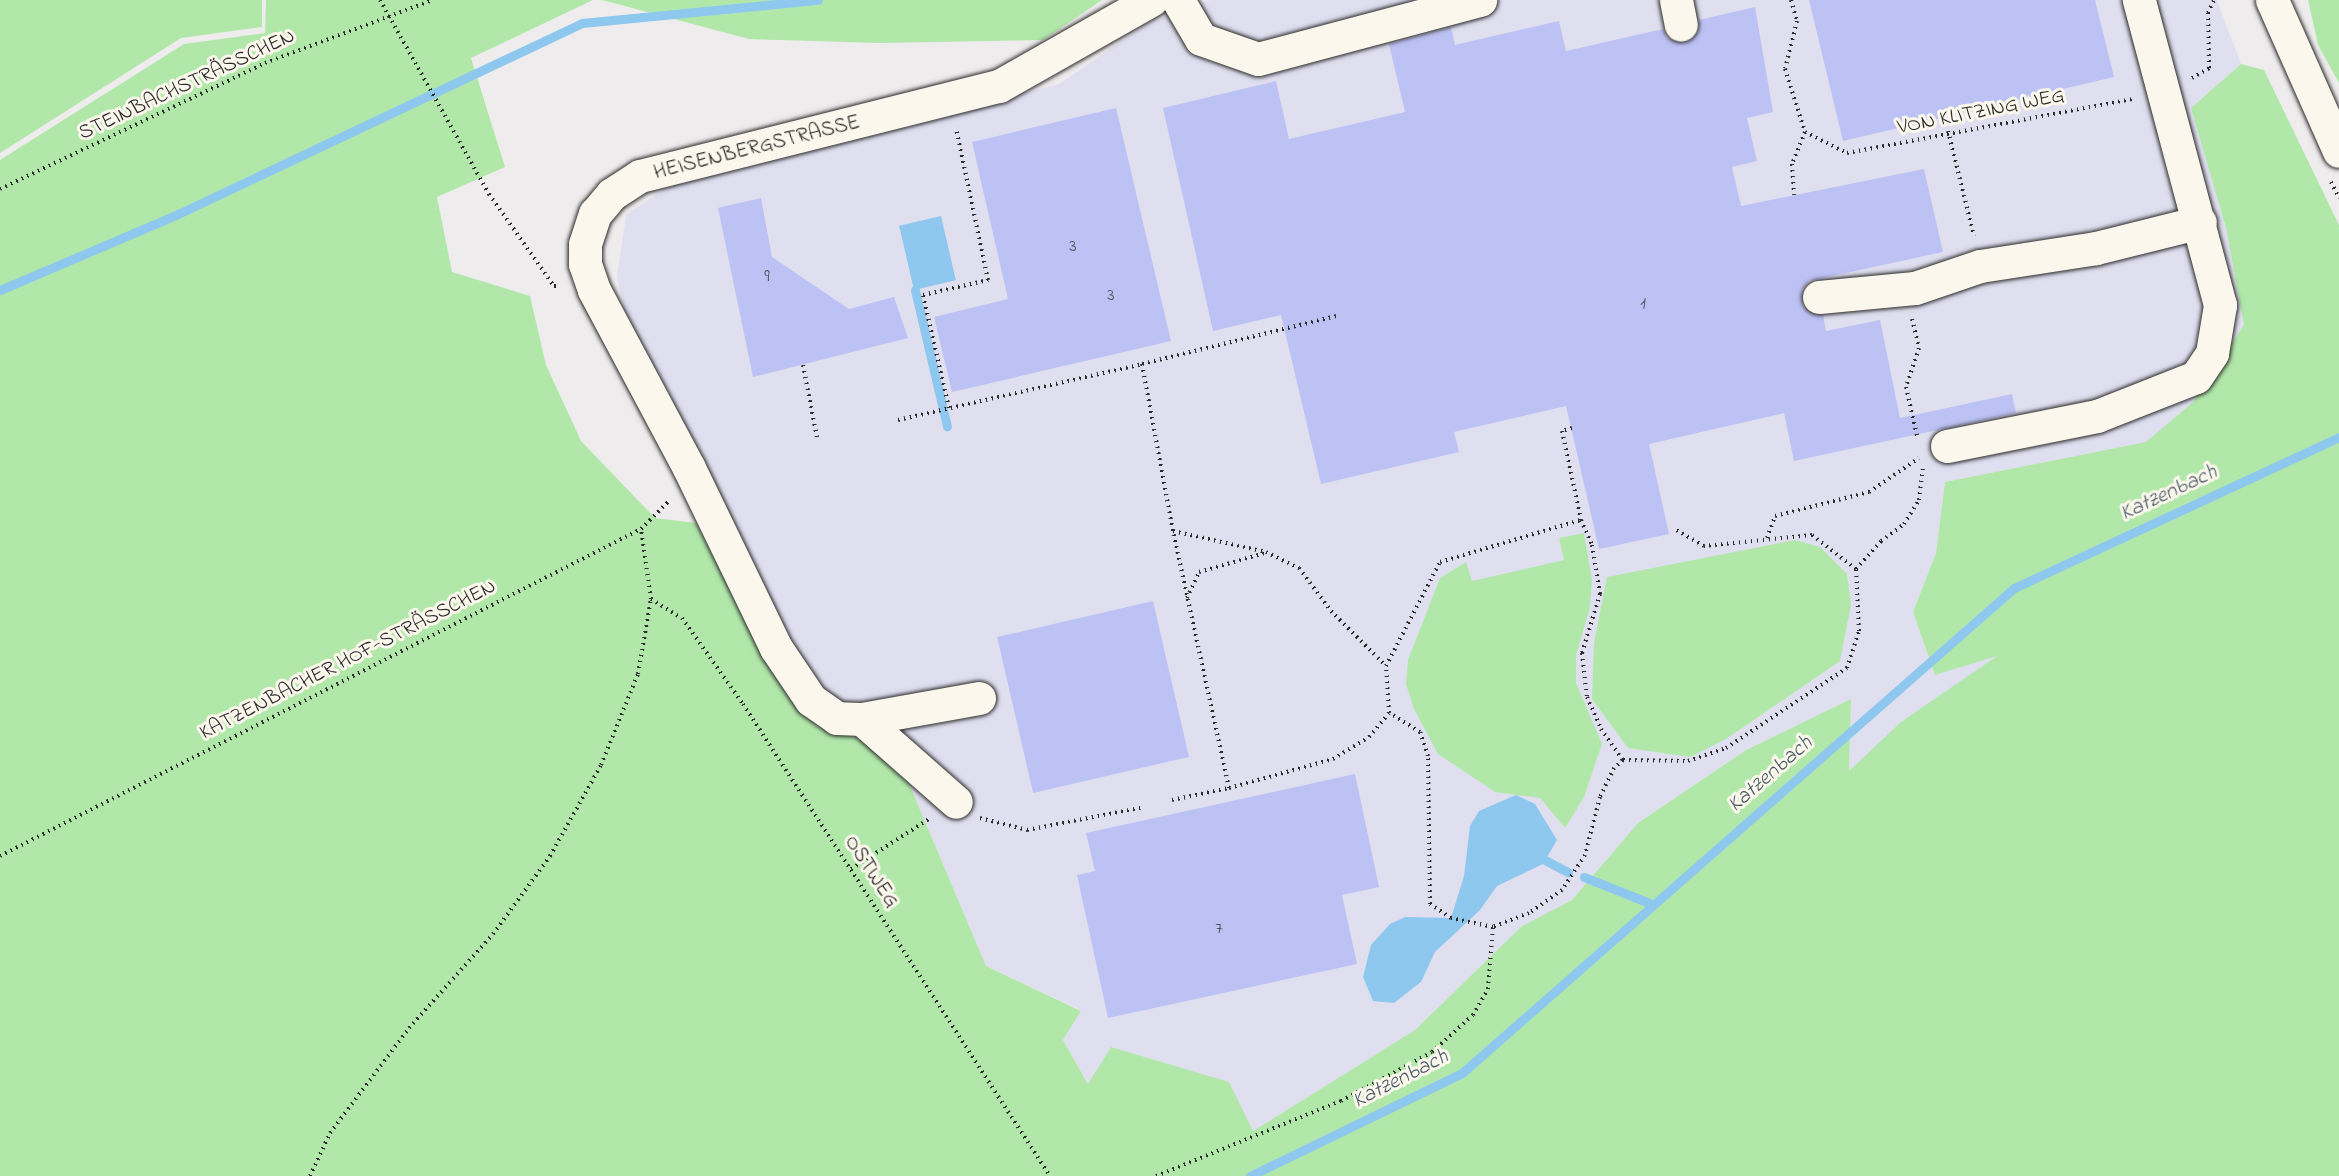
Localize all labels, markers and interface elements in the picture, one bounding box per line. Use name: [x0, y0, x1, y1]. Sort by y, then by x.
street label: STEINBACHSTRÄSSCHEN: [75, 24, 299, 146]
street label: VON KLITZING WEG: [1895, 83, 2067, 141]
street label: HEISENBERGSTRASSE: [651, 110, 863, 186]
house number: 3: [1069, 236, 1077, 258]
house number: 9: [764, 266, 770, 288]
house number: 3: [1107, 285, 1115, 307]
house number: 1: [1640, 293, 1646, 315]
water label: Katzenbach: [2116, 460, 2222, 528]
street label: KATZENBACHER HOF-STRÄSSCHEN: [196, 574, 500, 746]
water label: Katzenbach: [1723, 731, 1819, 819]
street label: OSTWEG: [838, 831, 904, 913]
house number: 7: [1215, 918, 1223, 940]
water label: Katzenbach: [1349, 1045, 1453, 1115]

